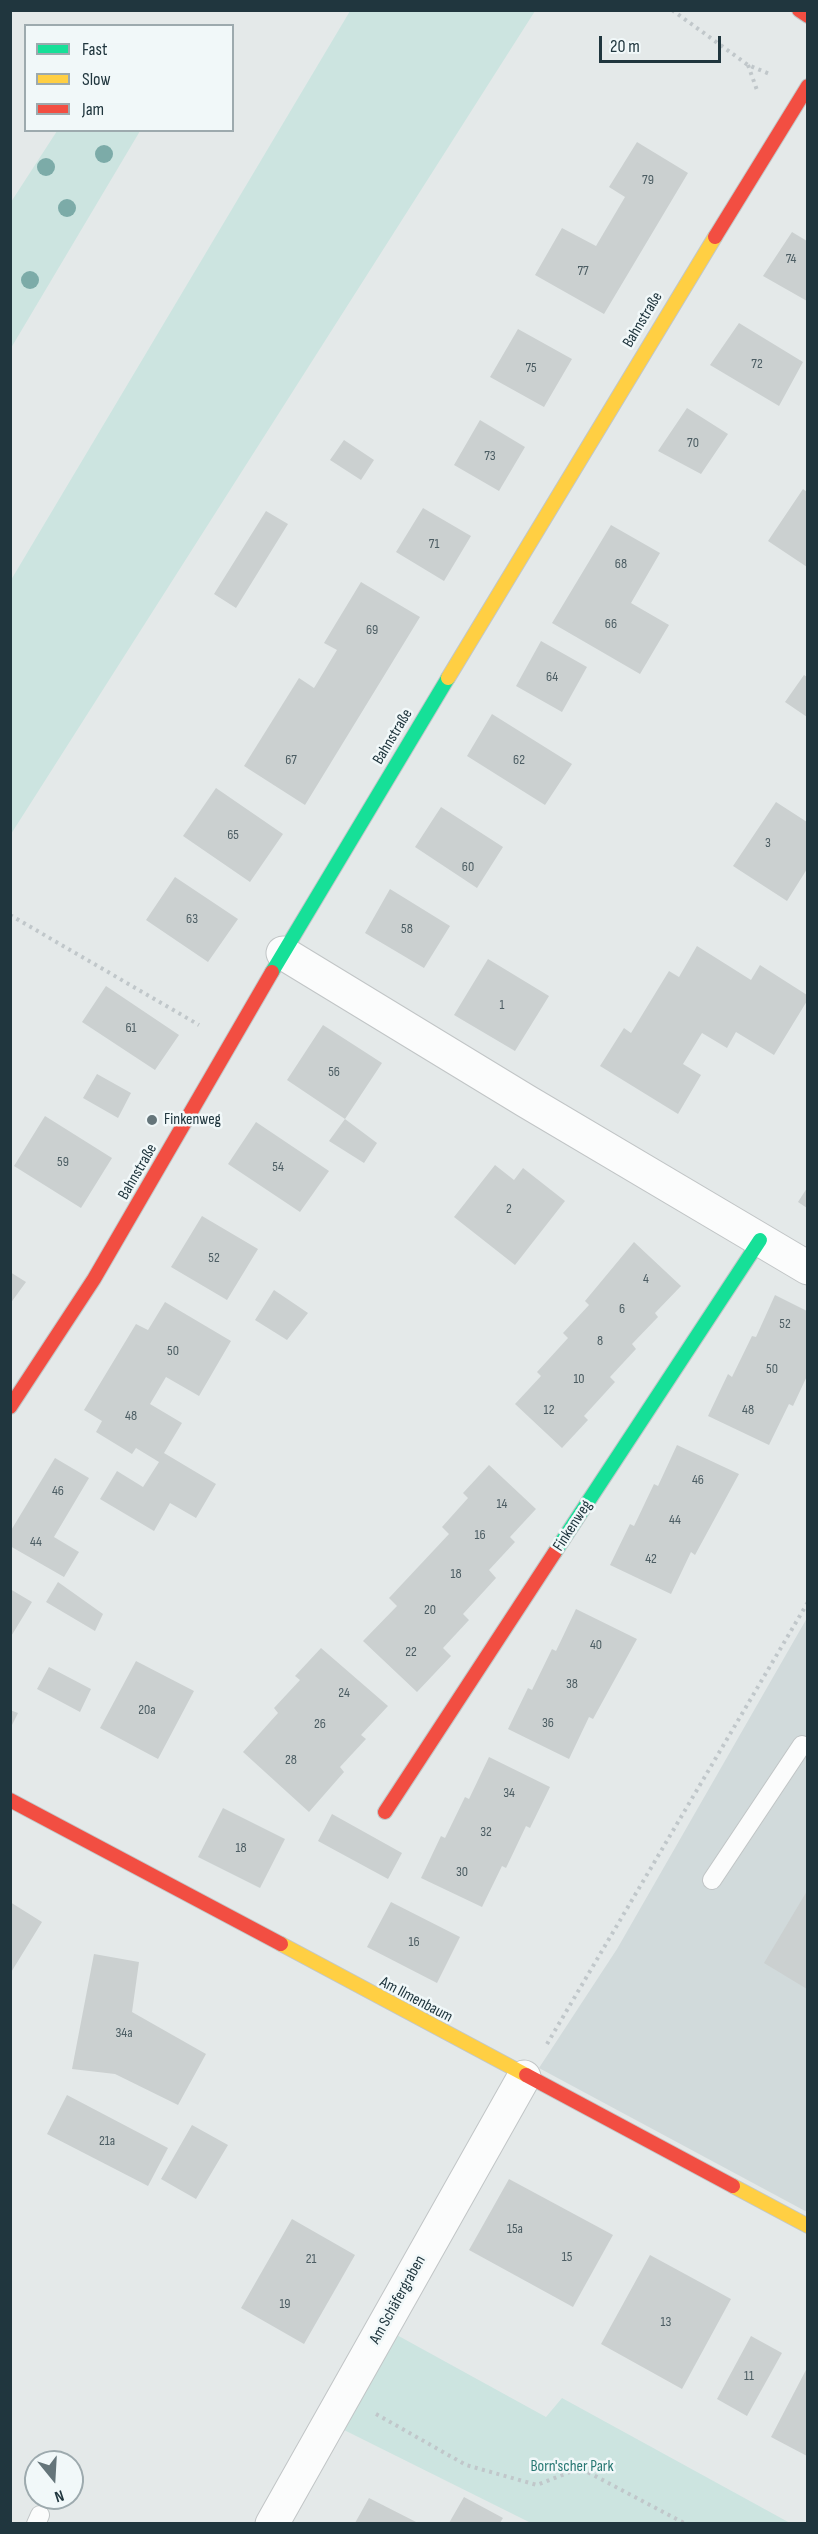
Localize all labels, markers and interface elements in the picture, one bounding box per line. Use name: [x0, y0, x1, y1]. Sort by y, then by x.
legend: [24, 24, 234, 132]
scale bar: [602, 24, 724, 62]
text: 20 m: [610, 36, 640, 57]
text: Fast: [82, 39, 107, 60]
text: Slow: [82, 69, 111, 90]
text: Jam: [82, 99, 104, 120]
house number: 79: [642, 172, 654, 188]
house number: 74: [786, 251, 796, 267]
house number: 77: [577, 263, 589, 279]
street label: Bahnstraße: [619, 289, 667, 351]
house number: 72: [751, 356, 763, 372]
house number: 75: [525, 360, 537, 376]
house number: 70: [687, 435, 699, 451]
house number: 73: [484, 448, 496, 464]
house number: 71: [429, 536, 439, 552]
house number: 68: [615, 556, 627, 572]
house number: 66: [605, 616, 617, 632]
house number: 69: [366, 622, 378, 638]
house number: 64: [546, 669, 558, 685]
street label: Bahnstraße: [369, 706, 417, 768]
house number: 67: [285, 752, 297, 768]
house number: 62: [513, 752, 525, 768]
house number: 65: [227, 827, 239, 843]
house number: 3: [765, 835, 771, 851]
house number: 60: [462, 859, 474, 875]
house number: 63: [186, 911, 198, 927]
house number: 58: [401, 921, 413, 937]
house number: 1: [500, 997, 504, 1013]
house number: 61: [125, 1020, 137, 1036]
house number: 56: [328, 1064, 340, 1080]
place label: Finkenweg: [164, 1110, 221, 1130]
marker: Finkenweg: [145, 1113, 159, 1127]
street label: Bahnstraße: [114, 1141, 162, 1203]
house number: 59: [57, 1154, 69, 1170]
house number: 54: [272, 1159, 284, 1175]
house number: 2: [506, 1201, 512, 1217]
house number: 52: [208, 1250, 220, 1266]
house number: 4: [643, 1271, 649, 1287]
house number: 6: [619, 1301, 625, 1317]
house number: 52: [779, 1316, 791, 1332]
house number: 8: [597, 1333, 603, 1349]
house number: 50: [167, 1343, 179, 1359]
house number: 50: [766, 1361, 778, 1377]
house number: 10: [573, 1371, 585, 1387]
house number: 12: [544, 1402, 554, 1418]
house number: 48: [742, 1402, 754, 1418]
house number: 48: [125, 1408, 137, 1424]
house number: 46: [692, 1472, 704, 1488]
house number: 46: [52, 1483, 64, 1499]
house number: 14: [497, 1496, 507, 1512]
street label: Finkenweg: [549, 1497, 597, 1555]
house number: 44: [669, 1512, 681, 1528]
house number: 16: [474, 1527, 486, 1543]
house number: 44: [30, 1534, 42, 1550]
house number: 42: [645, 1551, 657, 1567]
house number: 18: [450, 1566, 462, 1582]
house number: 20: [424, 1602, 436, 1618]
house number: 40: [590, 1637, 602, 1653]
house number: 22: [405, 1644, 417, 1660]
house number: 38: [566, 1676, 578, 1692]
house number: 24: [338, 1685, 350, 1701]
house number: 20a: [138, 1702, 156, 1718]
house number: 36: [542, 1715, 554, 1731]
house number: 26: [314, 1716, 326, 1732]
house number: 28: [285, 1752, 297, 1768]
house number: 34: [503, 1785, 515, 1801]
house number: 32: [480, 1824, 492, 1840]
house number: 18: [235, 1840, 247, 1856]
house number: 30: [456, 1864, 468, 1880]
house number: 16: [408, 1934, 420, 1950]
street label: Am Ilmenbaum: [376, 1973, 456, 2027]
house number: 34a: [115, 2025, 133, 2041]
house number: 21a: [99, 2133, 115, 2149]
house number: 15a: [507, 2221, 523, 2237]
house number: 15: [562, 2249, 572, 2265]
house number: 21: [306, 2251, 316, 2267]
street label: Am Schäfergraben: [366, 2253, 430, 2347]
house number: 19: [279, 2296, 291, 2312]
house number: 13: [661, 2314, 671, 2330]
house number: 11: [744, 2368, 754, 2384]
north arrow: [24, 2450, 84, 2510]
park label: Born'scher Park: [530, 2457, 614, 2477]
text: N: [52, 2485, 66, 2506]

